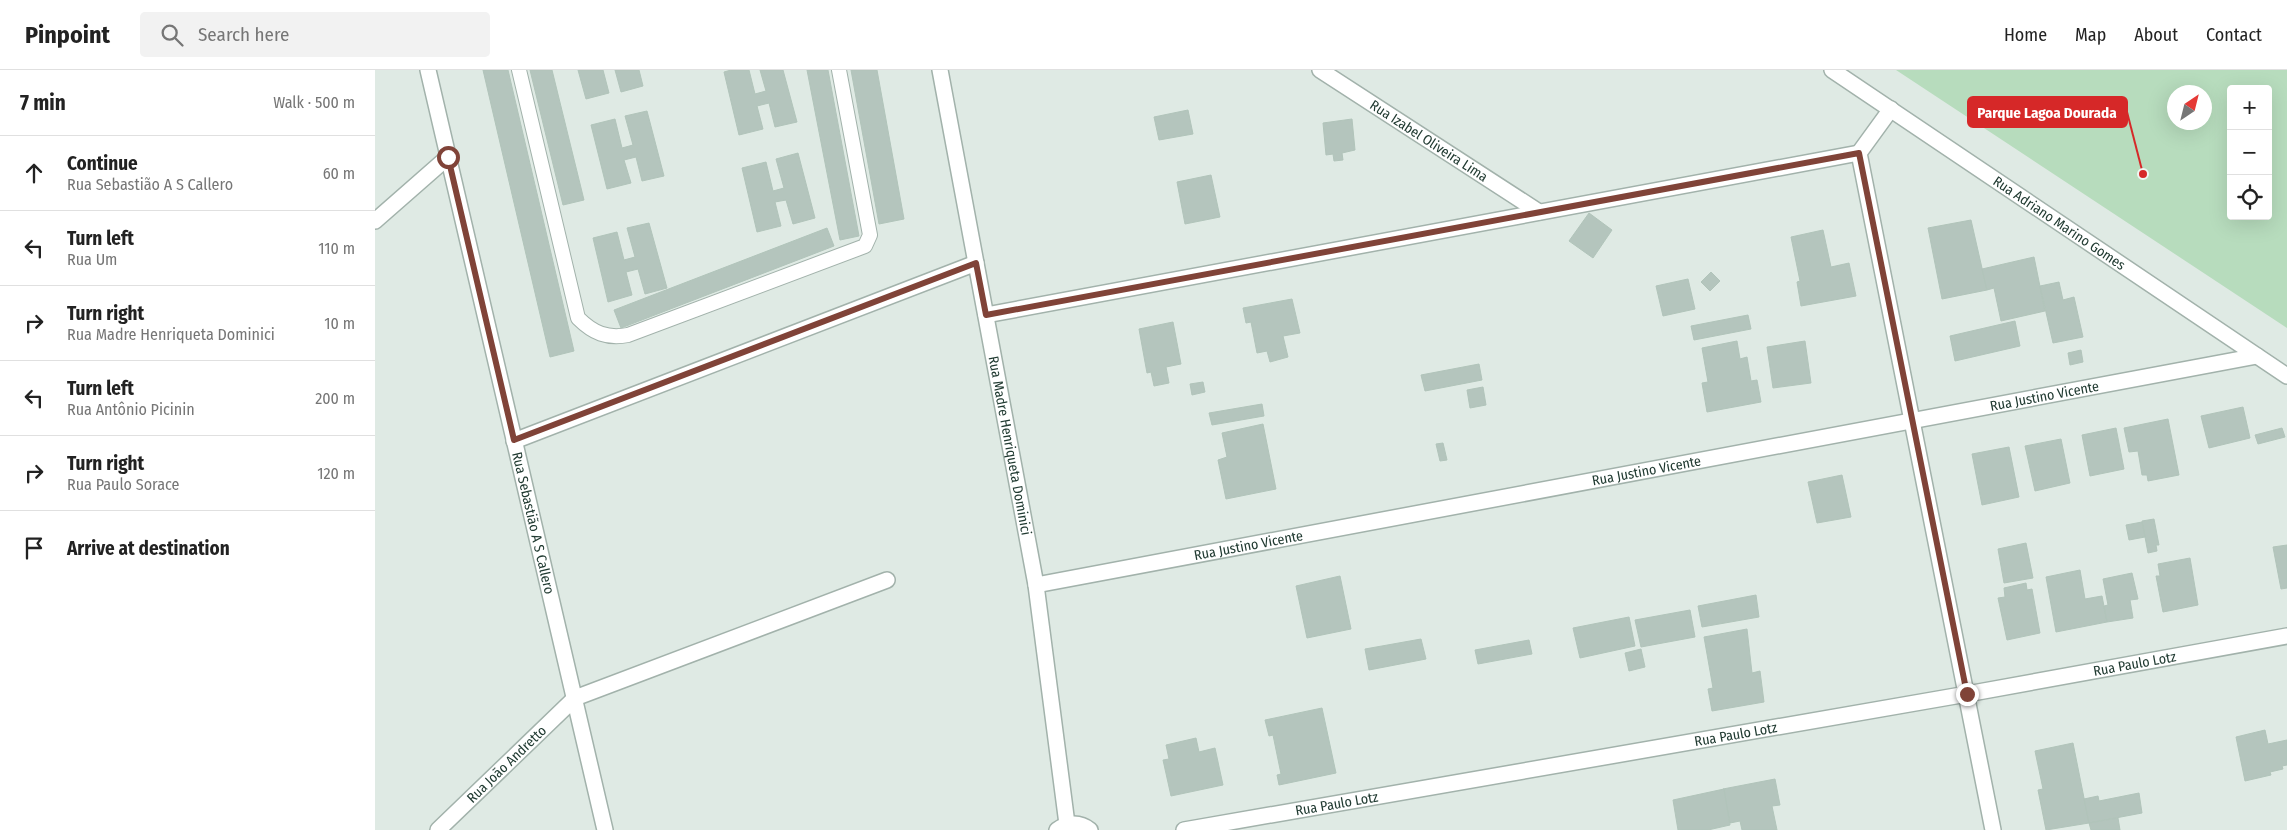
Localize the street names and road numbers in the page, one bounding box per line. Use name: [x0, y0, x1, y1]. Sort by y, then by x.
street label: Rua Izabel Oliveira Lima: [1367, 96, 1491, 185]
street label: Rua Adriano Marino Gomes: [1990, 172, 2129, 273]
street label: Rua Madre Henriqueta Dominici: [985, 354, 1035, 537]
street label: Rua Justino Vicente: [1989, 377, 2100, 414]
street label: Rua Sebastião A S Callero: [509, 450, 558, 596]
street label: Rua Justino Vicente: [1591, 452, 1702, 489]
street label: Rua Justino Vicente: [1192, 527, 1304, 564]
street label: Rua Paulo Lotz: [2092, 648, 2178, 679]
street label: Rua Paulo Lotz: [1693, 719, 1779, 750]
street label: Rua João Andretto: [463, 722, 550, 806]
street label: Rua Paulo Lotz: [1294, 788, 1380, 819]

